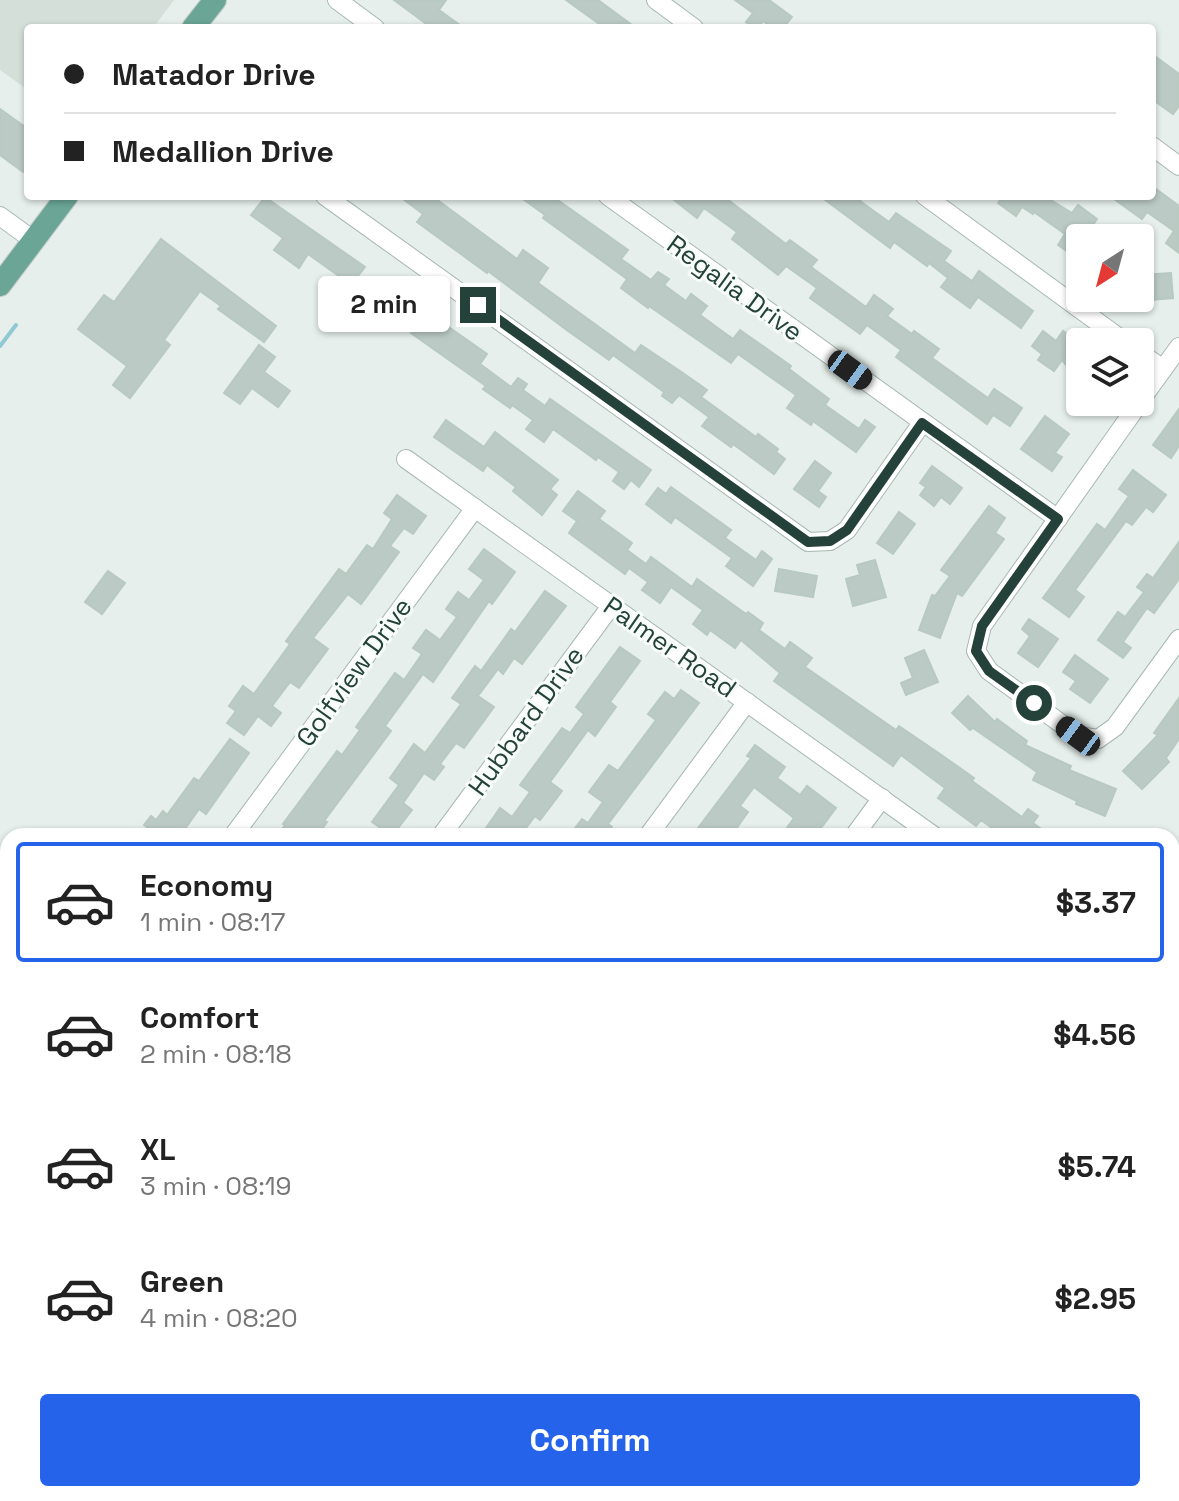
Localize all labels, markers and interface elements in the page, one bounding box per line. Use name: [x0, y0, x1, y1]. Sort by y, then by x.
text: Matador Drive: [112, 55, 316, 94]
text: Medallion Drive: [112, 132, 334, 171]
north arrow: [1066, 224, 1154, 312]
map controls: [1066, 224, 1154, 416]
street label: Regalia Drive: [660, 227, 810, 349]
callout: 2 min: [318, 277, 450, 333]
text: 2 min: [350, 287, 418, 321]
route end: [460, 287, 496, 323]
button: layers: [1066, 328, 1154, 416]
car: [824, 346, 876, 394]
street label: Palmer Road: [597, 589, 743, 705]
street label: Golfview Drive: [288, 591, 420, 753]
street label: Hubbard Drive: [460, 640, 592, 802]
route start: [1016, 685, 1052, 721]
car: [1052, 712, 1104, 760]
icon: car: [44, 866, 116, 938]
text: Economy: [140, 866, 273, 905]
text: $3.37: [1056, 883, 1136, 922]
text: 1 min · 08:17: [140, 905, 285, 939]
icon: car: [44, 998, 116, 1070]
text: Comfort: [140, 998, 259, 1037]
text: $4.56: [1053, 1015, 1136, 1054]
text: 2 min · 08:18: [140, 1037, 292, 1071]
icon: car: [44, 1130, 116, 1202]
text: XL: [140, 1130, 176, 1169]
text: $5.74: [1058, 1147, 1136, 1186]
text: 3 min · 08:19: [140, 1169, 292, 1203]
icon: car: [44, 1262, 116, 1334]
text: Green: [140, 1262, 224, 1301]
text: $2.95: [1055, 1279, 1136, 1318]
text: 4 min · 08:20: [140, 1301, 298, 1335]
button: Confirm: [40, 1394, 1140, 1486]

